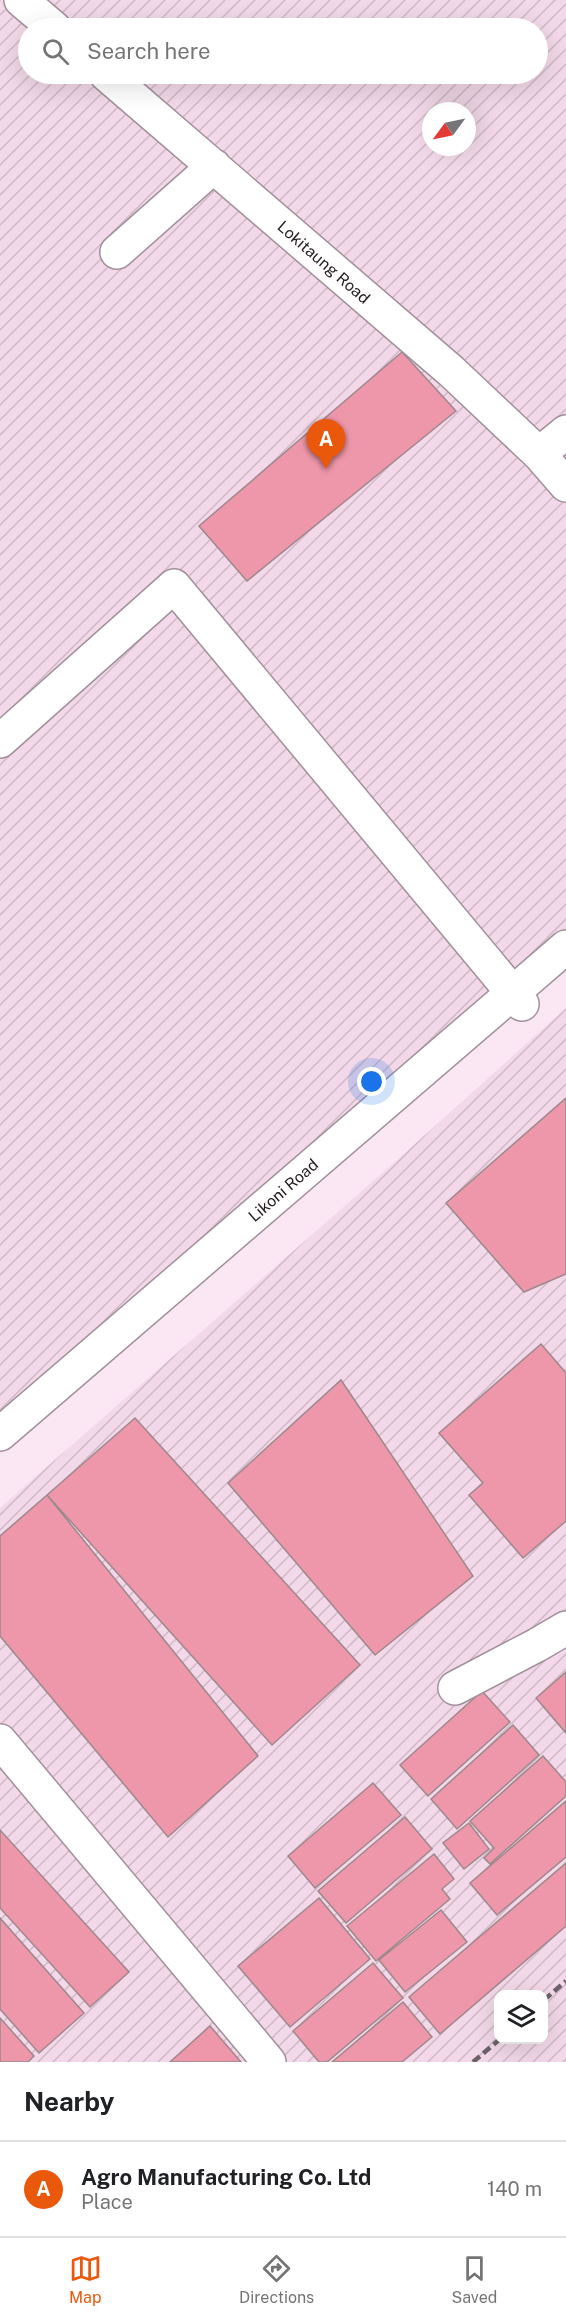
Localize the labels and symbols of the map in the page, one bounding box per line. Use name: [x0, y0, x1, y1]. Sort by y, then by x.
north arrow: [422, 102, 476, 156]
street label: Lokitaung Road: [274, 217, 374, 308]
pin: A: [306, 420, 346, 469]
your location: [357, 1067, 386, 1096]
street label: Likoni Road: [245, 1155, 322, 1226]

